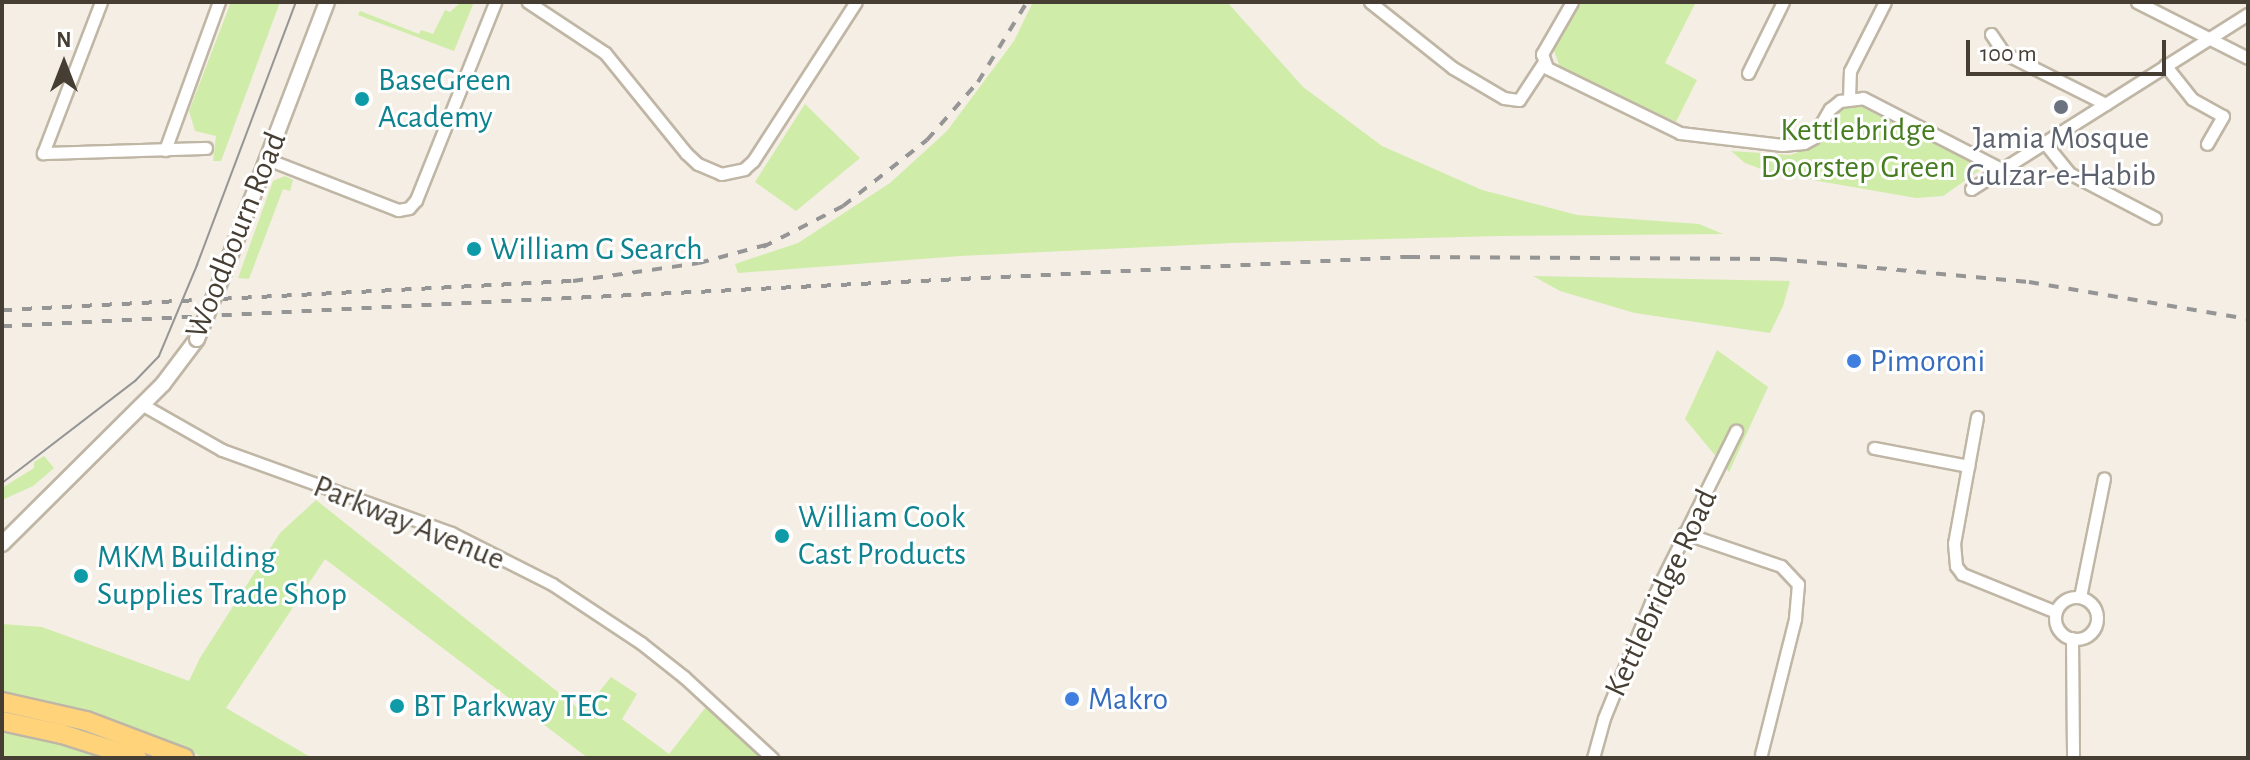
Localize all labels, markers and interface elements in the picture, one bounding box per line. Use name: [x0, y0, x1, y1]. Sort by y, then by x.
north arrow: [24, 24, 104, 104]
scale bar: [1970, 24, 2170, 74]
text: N: [56, 29, 72, 51]
text: 100 m: [1980, 42, 2037, 66]
place label: BaseGreen Academy: [378, 62, 511, 137]
marker: BaseGreen Academy: [353, 90, 371, 108]
marker: Jamia Mosque Gulzar-e-Habib: [2052, 98, 2070, 116]
park label: Kettlebridge Doorstep Green: [1761, 112, 1955, 187]
place label: Jamia Mosque Gulzar-e-Habib: [1966, 120, 2156, 195]
street label: Woodbourn Road: [177, 126, 295, 344]
place label: William G Search: [490, 230, 703, 268]
marker: William G Search: [465, 240, 483, 258]
place label: Pimoroni: [1870, 342, 1985, 380]
marker: Pimoroni: [1845, 352, 1863, 370]
street label: Parkway Avenue: [308, 467, 510, 579]
street label: Kettlebridge Road: [1596, 483, 1726, 703]
place label: William Cook Cast Products: [798, 499, 966, 574]
marker: William Cook Cast Products: [773, 527, 791, 545]
place label: MKM Building Supplies Trade Shop: [97, 539, 347, 614]
marker: MKM Building Supplies Trade Shop: [72, 567, 90, 585]
place label: Makro: [1088, 680, 1168, 718]
place label: BT Parkway TEC: [413, 687, 608, 725]
marker: Makro: [1063, 690, 1081, 708]
marker: BT Parkway TEC: [388, 697, 406, 715]

